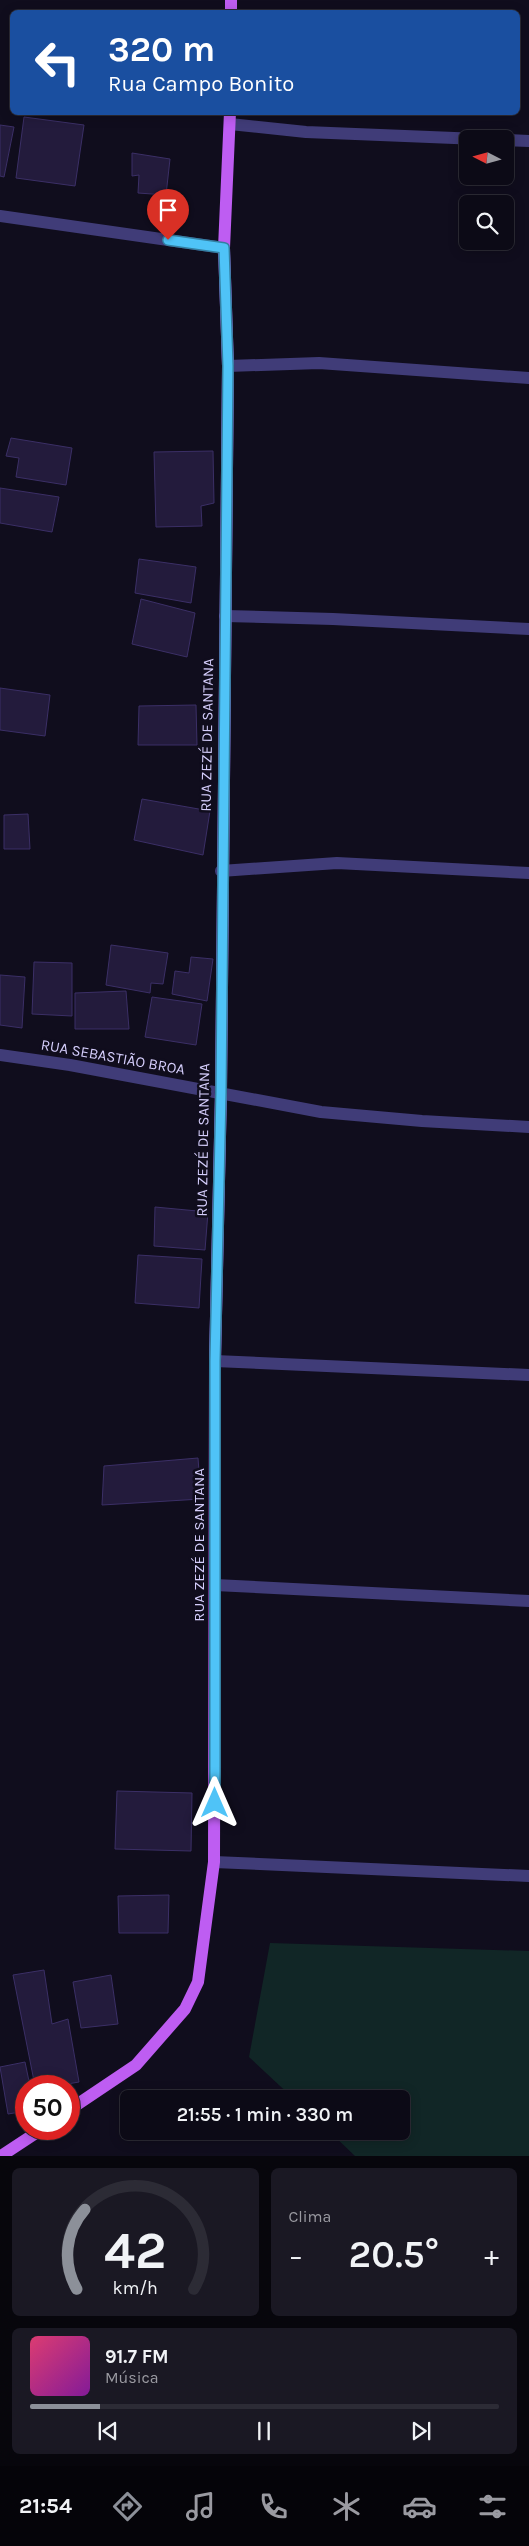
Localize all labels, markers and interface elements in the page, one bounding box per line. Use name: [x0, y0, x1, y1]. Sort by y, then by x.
text: 320 m: [108, 29, 215, 70]
icon: left: [25, 30, 90, 95]
text: Rua Campo Bonito: [108, 71, 294, 97]
north arrow: [459, 130, 514, 185]
map controls: [459, 130, 514, 250]
pin: [147, 189, 189, 240]
button: search: [459, 195, 514, 250]
icon: arrive: [154, 196, 182, 224]
street label: RUA ZEZÉ DE SANTANA: [197, 658, 217, 812]
street label: RUA SEBASTIÃO BROA: [40, 1035, 187, 1079]
street label: RUA ZEZÉ DE SANTANA: [193, 1063, 213, 1217]
street label: RUA ZEZÉ DE SANTANA: [190, 1468, 208, 1622]
position arrow: [188, 1776, 240, 1828]
speed limit sign: 50: [15, 2075, 80, 2140]
text: 21:55 · 1 min · 330 m: [177, 2104, 353, 2126]
text: Clima: [289, 2207, 331, 2226]
text: 42: [104, 2220, 166, 2281]
text: 20.5°: [349, 2232, 439, 2277]
text: −: [289, 2239, 303, 2272]
text: +: [484, 2239, 499, 2272]
text: km/h: [113, 2278, 158, 2299]
text: 91.7 FM: [105, 2346, 169, 2368]
text: Música: [105, 2368, 158, 2387]
icon: previous: [94, 2417, 122, 2445]
icon: pause: [250, 2417, 278, 2445]
icon: next: [407, 2417, 435, 2445]
icon: directions: [110, 2489, 145, 2524]
icon: music: [183, 2489, 218, 2524]
icon: phone: [256, 2489, 291, 2524]
icon: climate: [329, 2489, 364, 2524]
icon: car: [402, 2489, 437, 2524]
icon: filters: [475, 2489, 510, 2524]
text: 21:54: [19, 2493, 72, 2519]

